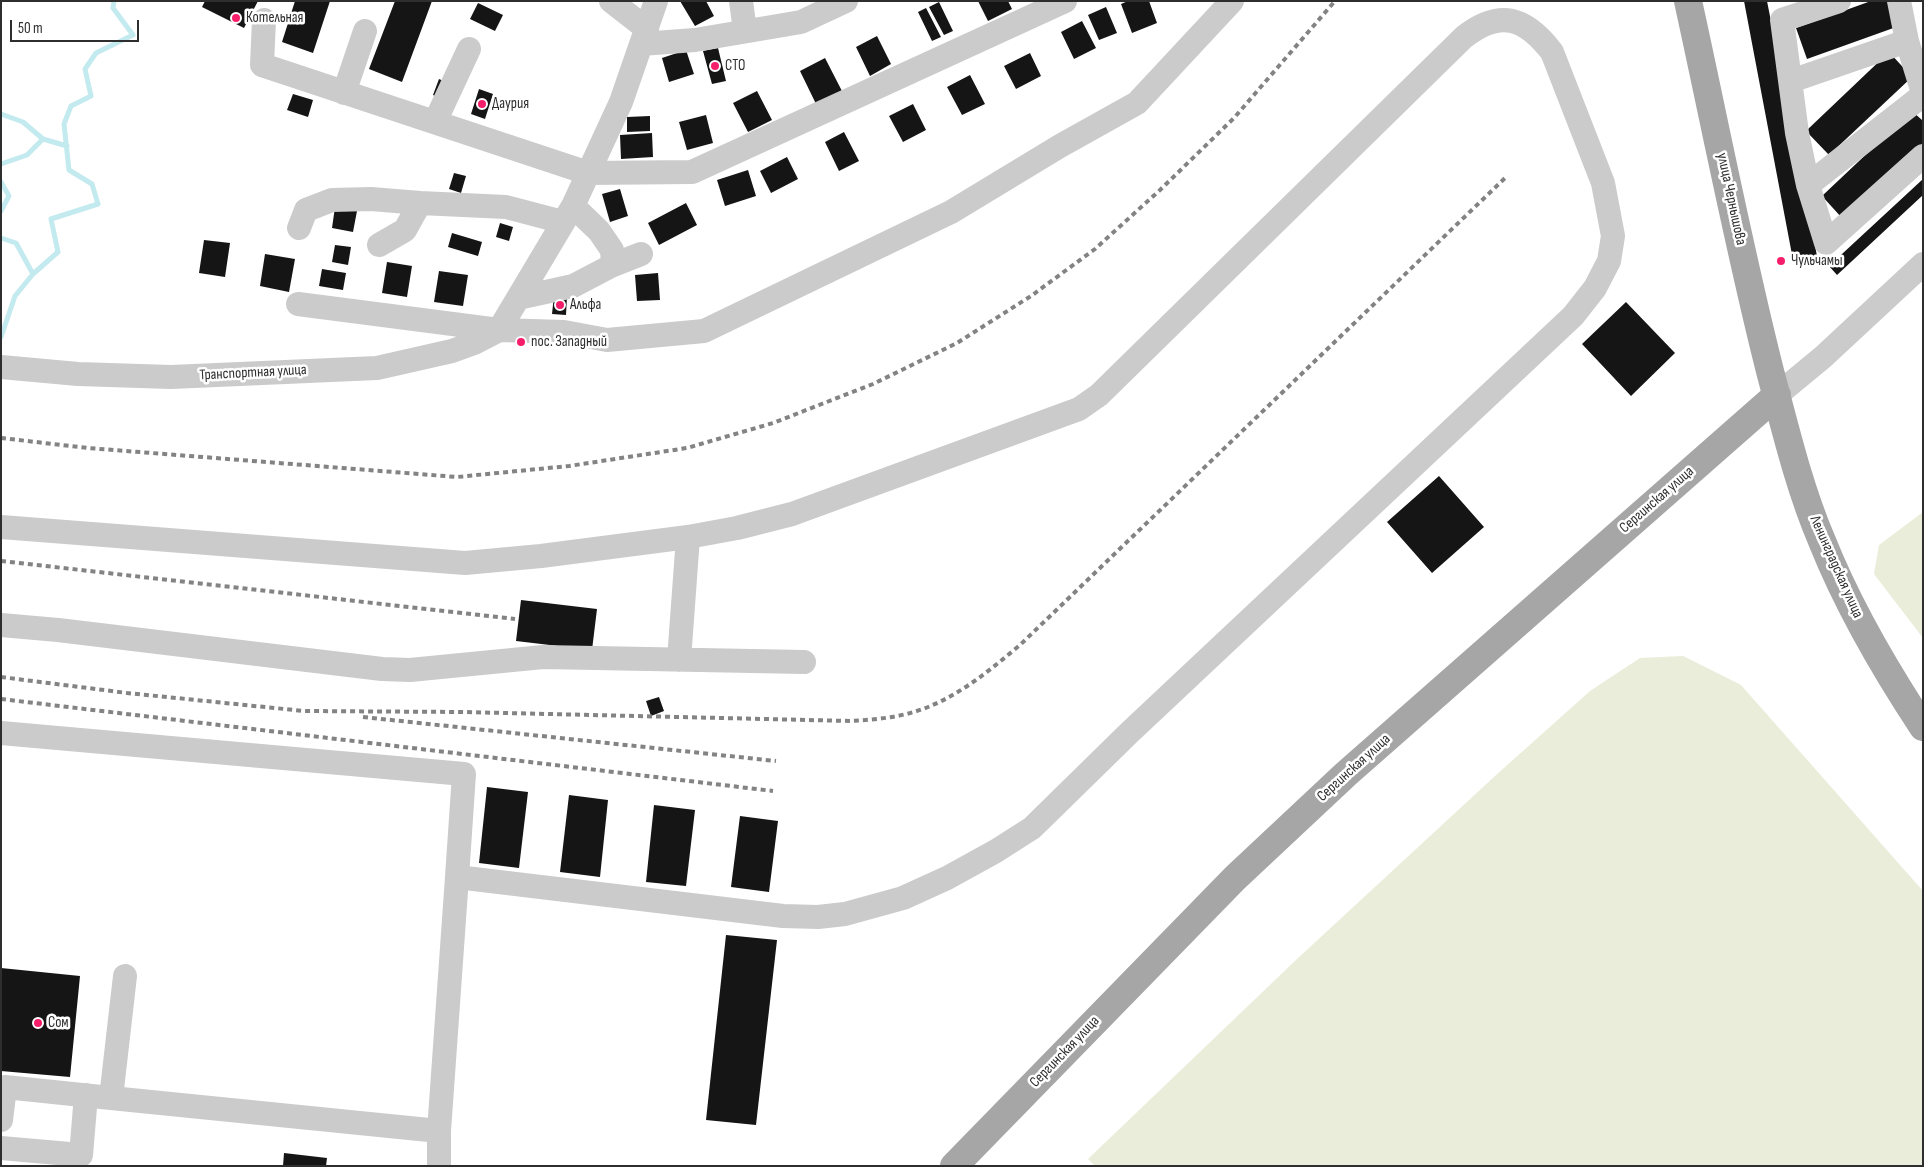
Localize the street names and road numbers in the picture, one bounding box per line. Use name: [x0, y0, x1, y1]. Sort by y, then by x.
street label: улица Чернышова: [1712, 151, 1750, 247]
street label: Транспортная улица: [199, 361, 307, 385]
street label: Сергинская улица: [1616, 463, 1698, 537]
street label: Ленинградская улица: [1805, 513, 1867, 621]
street label: Сергинская улица: [1314, 730, 1394, 806]
street label: Сергинская улица: [1026, 1013, 1104, 1091]

